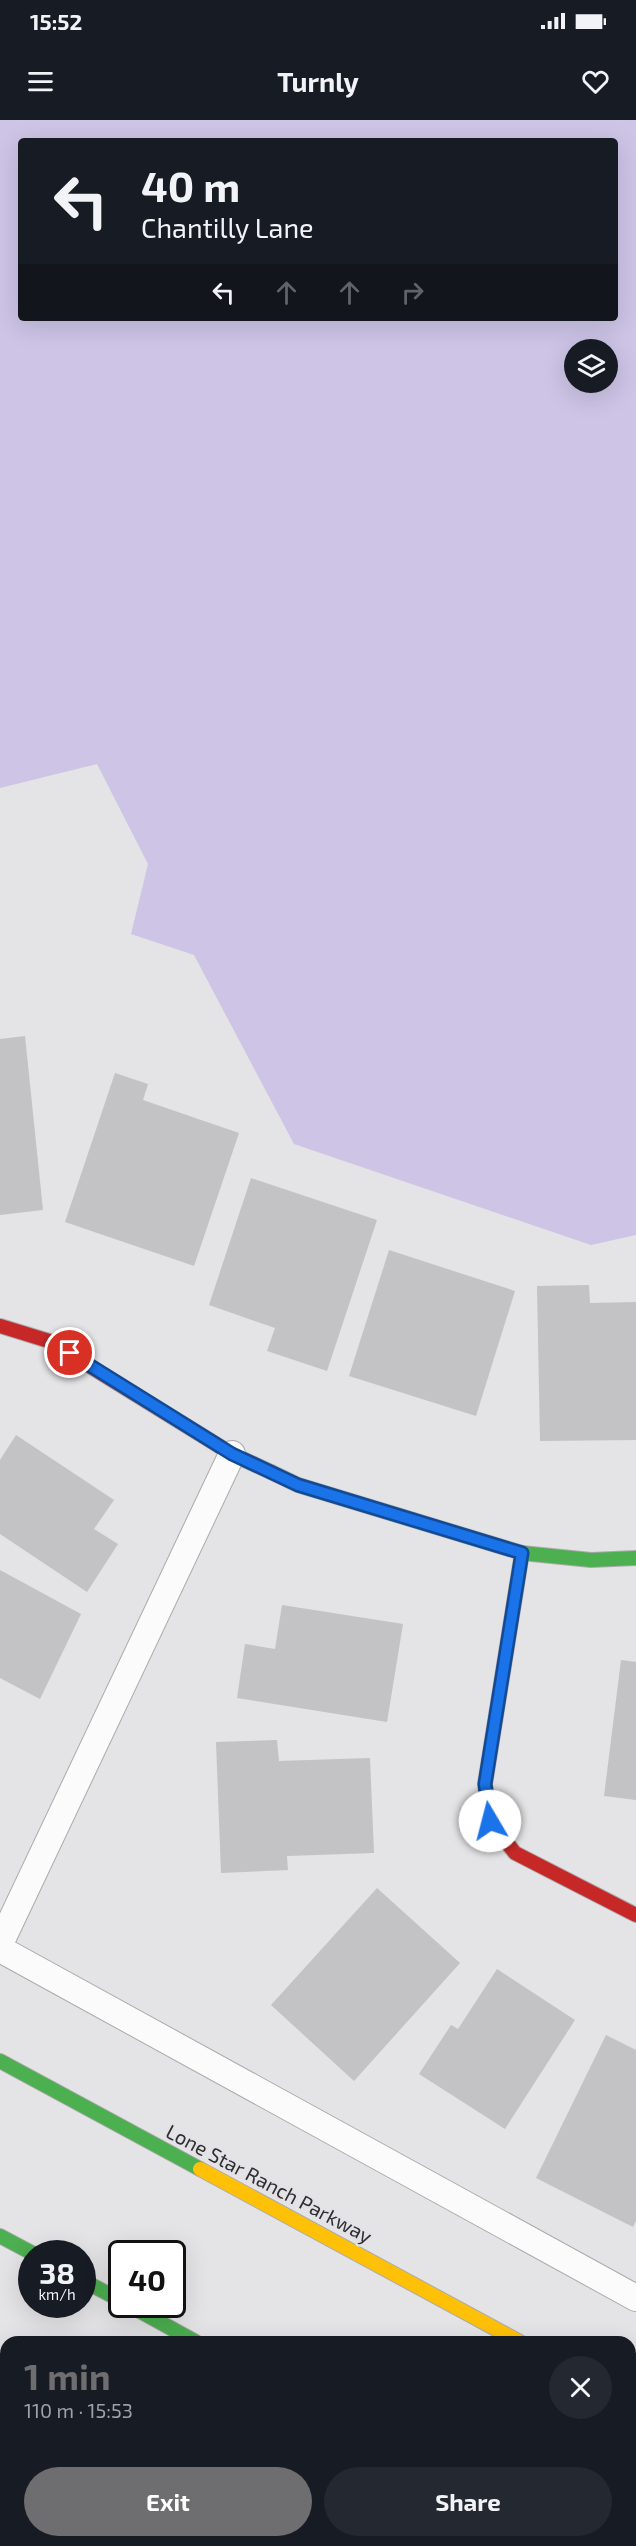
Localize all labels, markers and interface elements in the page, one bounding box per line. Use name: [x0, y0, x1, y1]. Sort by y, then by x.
text: 15:52: [30, 8, 82, 34]
icon: menu: [24, 65, 57, 98]
text: Turnly: [277, 65, 359, 97]
icon: heart: [579, 65, 612, 98]
text: 40 m: [141, 160, 240, 210]
icon: left: [42, 162, 120, 240]
text: Chantilly Lane: [141, 211, 314, 243]
icon: left: [207, 276, 240, 309]
icon: ahead: [270, 276, 303, 309]
icon: ahead: [333, 276, 366, 309]
icon: right: [396, 276, 429, 309]
map controls: [564, 339, 618, 393]
button: layers: [564, 339, 618, 393]
pin: [44, 1327, 95, 1378]
icon: arrive: [53, 1336, 86, 1369]
position arrow: [458, 1789, 522, 1853]
street label: Lone Star Ranch Parkway: [162, 2119, 377, 2248]
speed limit sign: 40: [108, 2240, 186, 2318]
text: 38: [39, 2254, 75, 2290]
text: km/h: [38, 2285, 76, 2303]
text: 1 min: [24, 2354, 111, 2397]
button: close: [549, 2356, 612, 2419]
text: 110 m · 15:53: [24, 2398, 133, 2422]
button: Exit: [24, 2467, 312, 2536]
button: Share: [324, 2467, 612, 2536]

